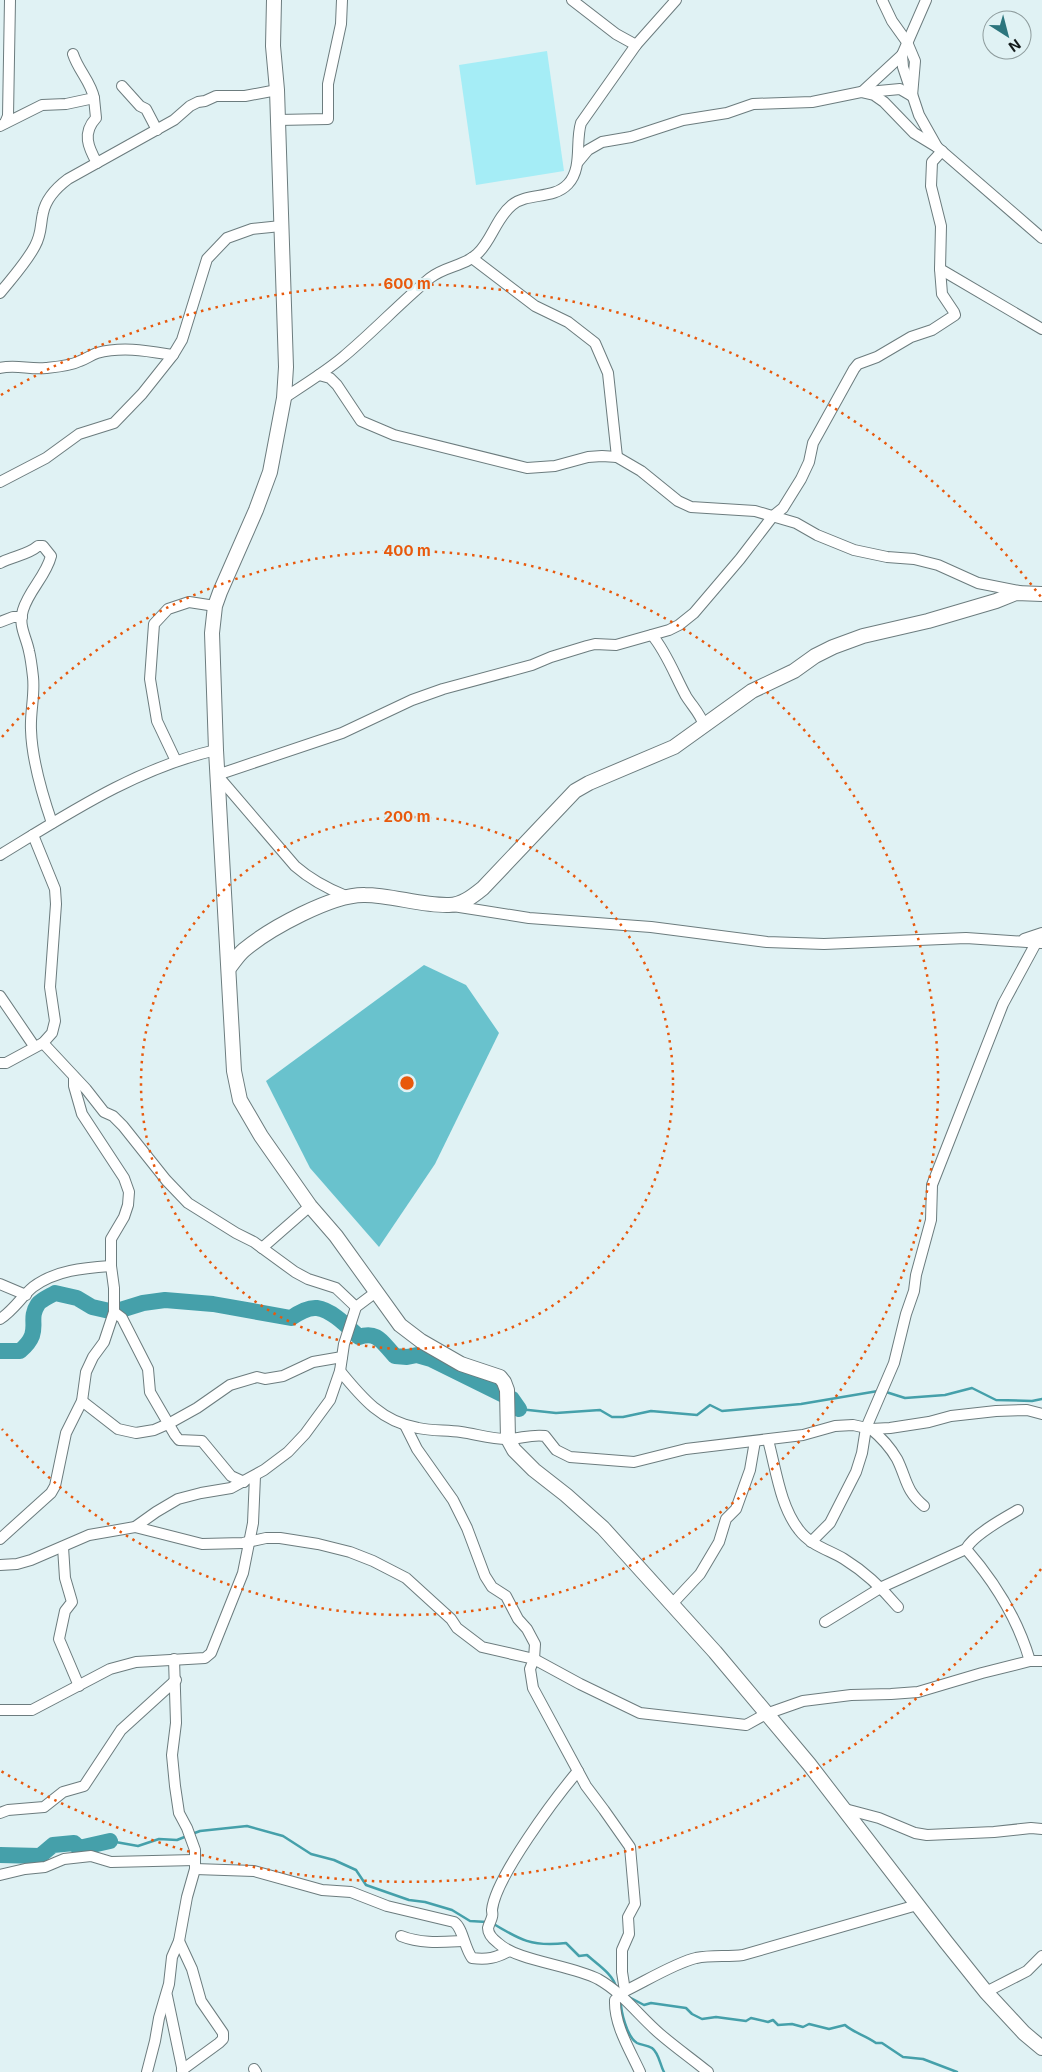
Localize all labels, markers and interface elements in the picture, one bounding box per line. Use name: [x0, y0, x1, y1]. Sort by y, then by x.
north arrow: [982, 10, 1032, 60]
text: N: [1006, 36, 1024, 56]
text: 600 m: [383, 274, 431, 293]
text: 400 m: [383, 541, 431, 560]
text: 200 m: [384, 807, 430, 826]
centre of rings: [398, 1074, 416, 1092]

